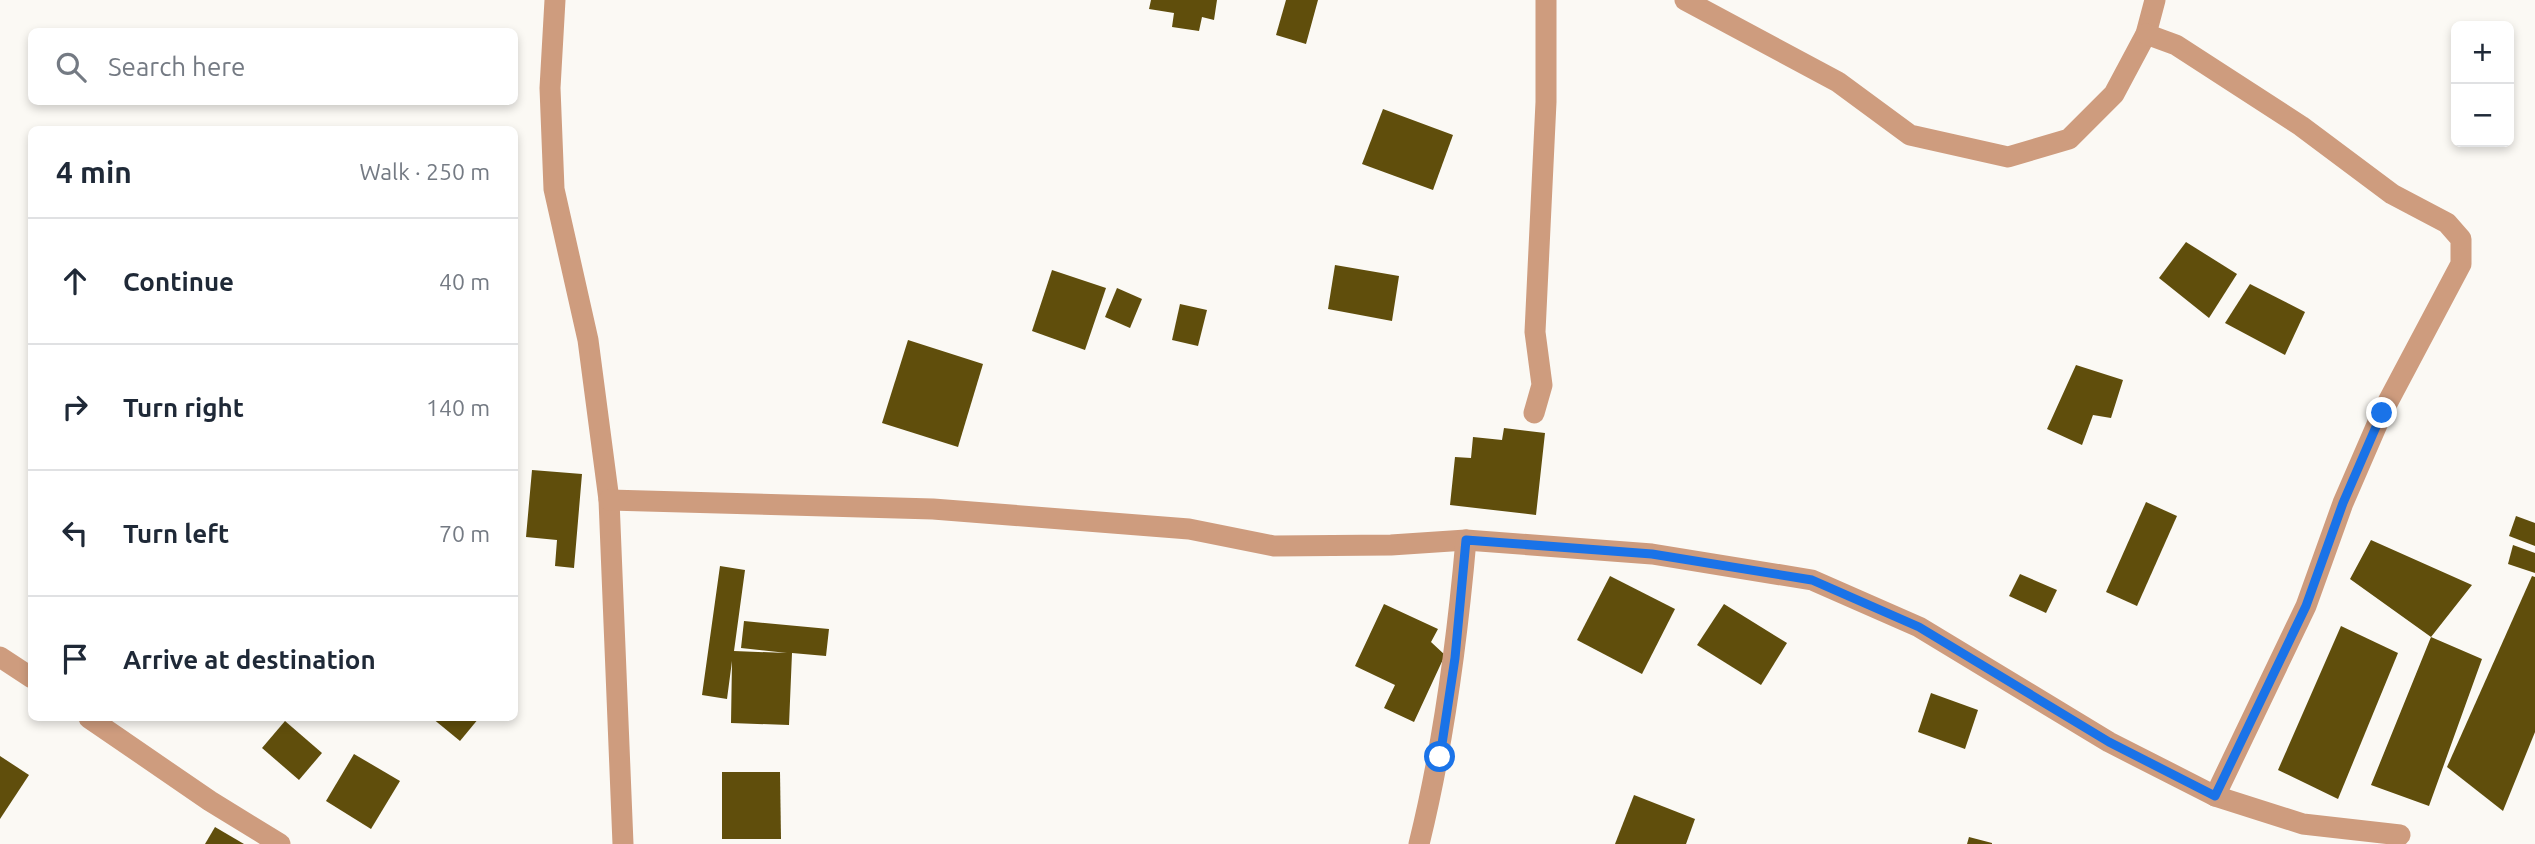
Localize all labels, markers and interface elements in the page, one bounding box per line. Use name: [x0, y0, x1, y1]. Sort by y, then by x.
map controls: [2451, 21, 2514, 147]
button: +: [2451, 21, 2514, 84]
search box: [28, 28, 518, 105]
icon: search: [52, 48, 90, 86]
text: Search here: [108, 52, 245, 81]
button: −: [2451, 84, 2514, 147]
text: 4 min: [56, 155, 132, 189]
text: Walk · 250 m: [359, 159, 490, 184]
icon: ahead: [56, 262, 94, 300]
text: Continue: [123, 267, 234, 296]
text: 40 m: [439, 269, 490, 294]
icon: right: [56, 388, 94, 426]
text: Turn right: [123, 393, 244, 422]
text: 140 m: [426, 395, 490, 420]
route end: [2366, 397, 2397, 428]
icon: left: [56, 514, 94, 552]
text: Turn left: [123, 519, 229, 548]
text: 70 m: [439, 521, 490, 546]
icon: arrive: [56, 640, 94, 678]
text: Arrive at destination: [123, 645, 376, 674]
route start: [1424, 741, 1455, 772]

